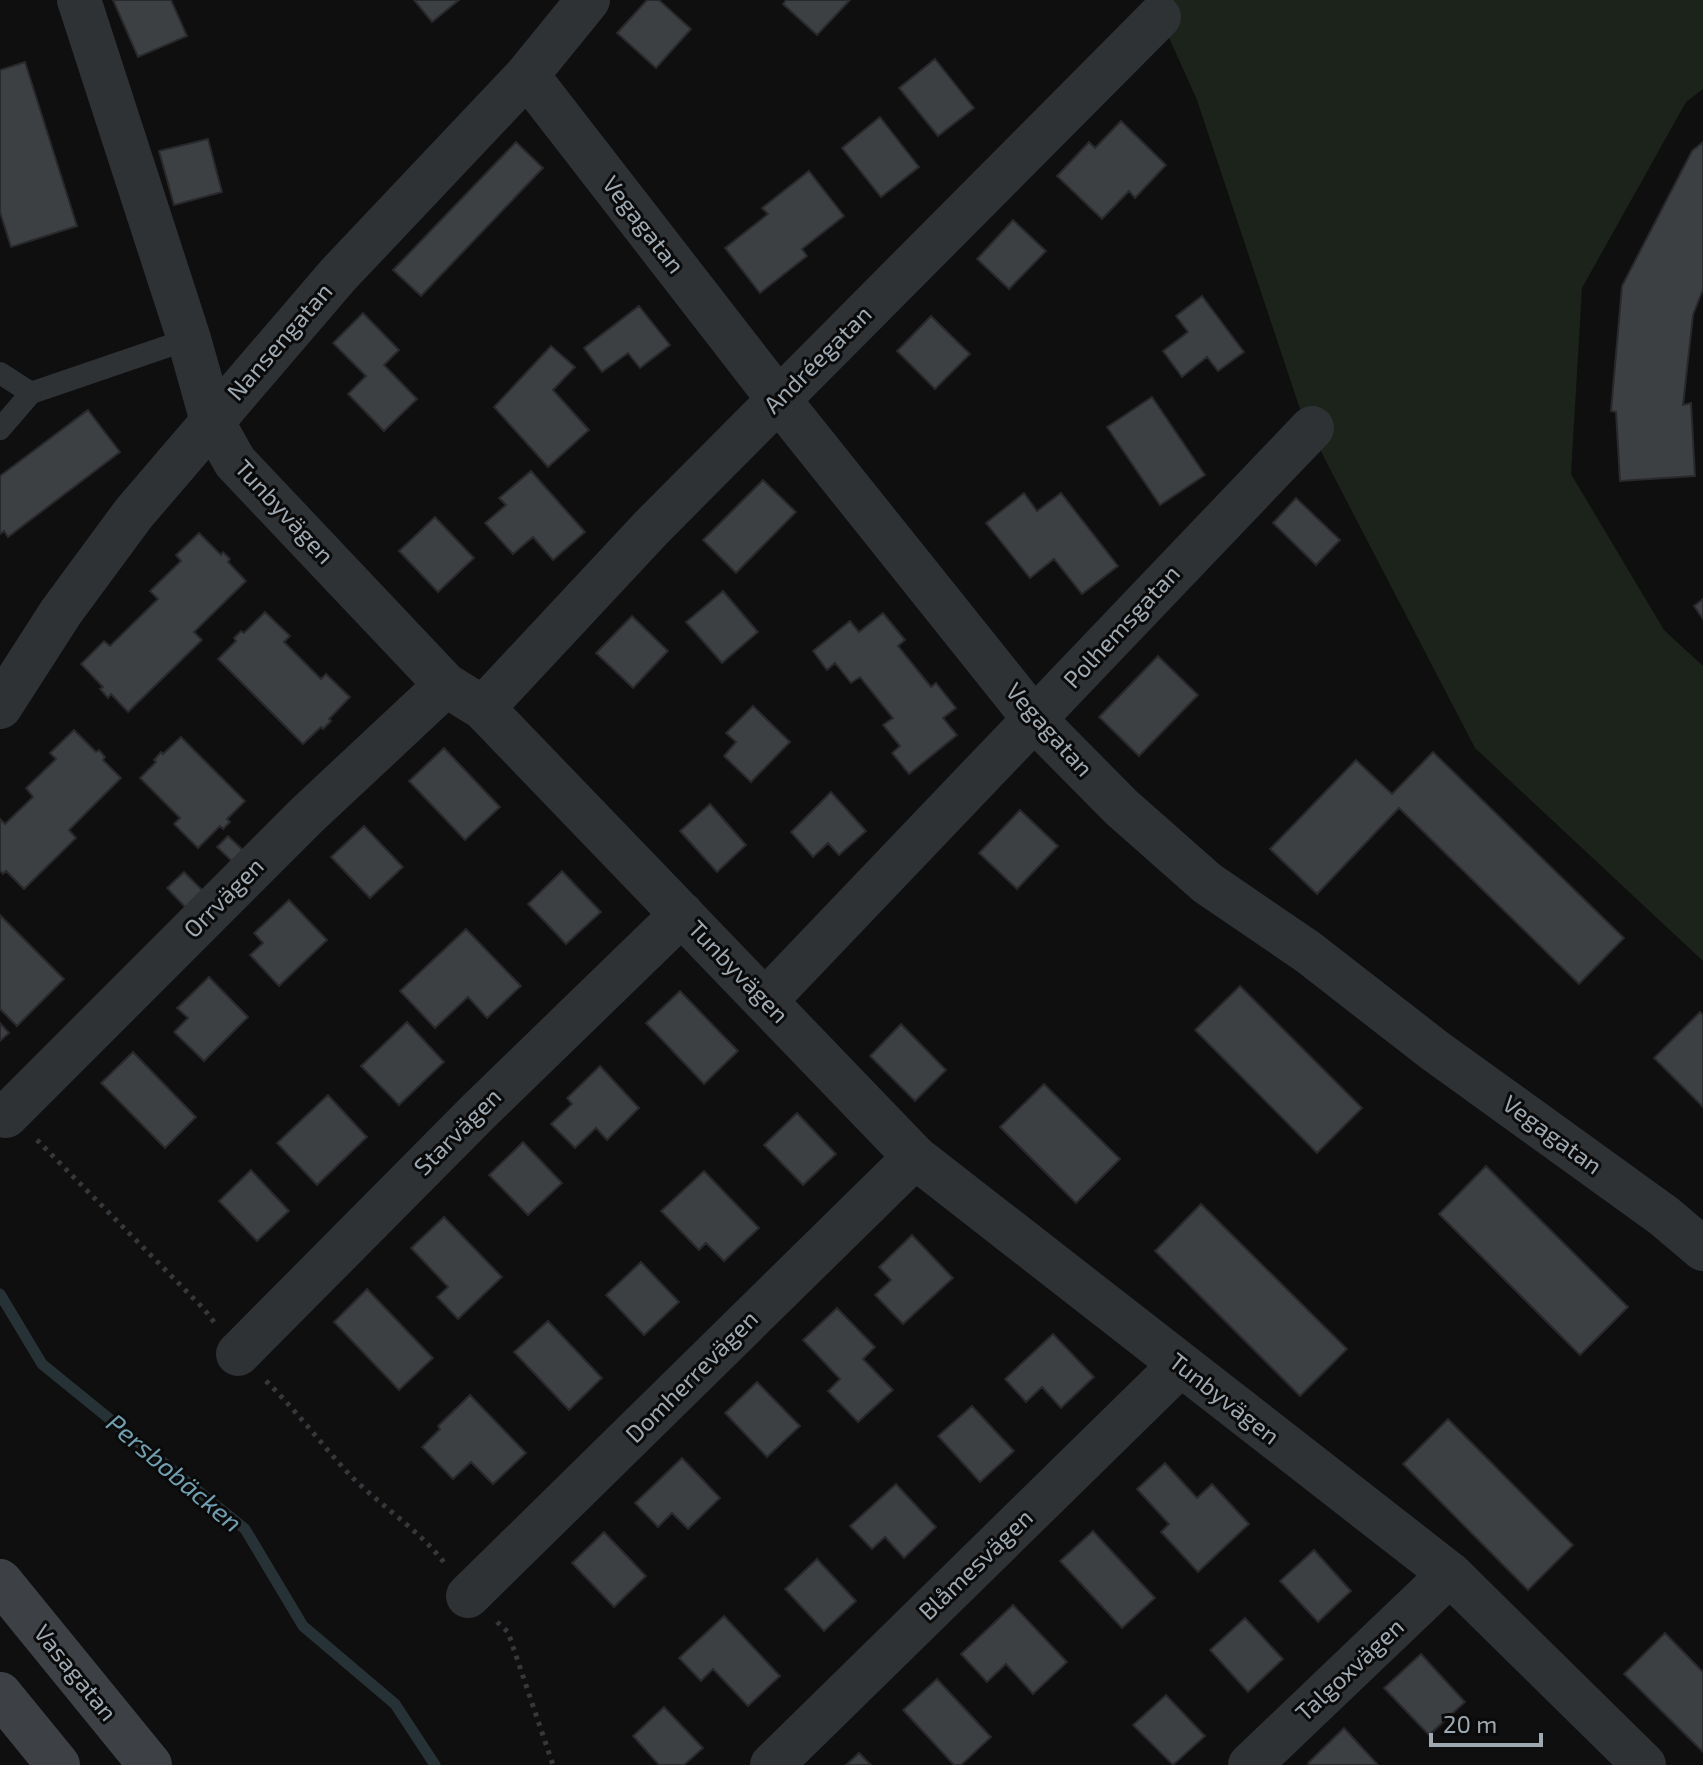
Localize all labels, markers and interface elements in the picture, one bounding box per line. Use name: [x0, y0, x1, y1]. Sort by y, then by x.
street label: Vegagatan: [597, 170, 691, 279]
street label: Nansengatan: [220, 276, 338, 406]
street label: Andréegatan: [757, 299, 877, 419]
street label: Tunbyvägen: [230, 453, 341, 569]
street label: Polhemsgatan: [1057, 558, 1185, 693]
street label: Vegagatan: [1001, 676, 1100, 782]
street label: Orrvägen: [177, 851, 269, 943]
street label: Tunbyvägen: [683, 914, 795, 1028]
street label: Starvägen: [407, 1081, 506, 1180]
street label: Vegagatan: [1498, 1088, 1608, 1180]
street label: Domherrevägen: [619, 1304, 763, 1448]
street label: Tunbyvägen: [1164, 1346, 1286, 1450]
water label: Persbobäcken: [101, 1406, 249, 1537]
street label: Blåmesvägen: [912, 1502, 1038, 1625]
street label: Talgoxvägen: [1289, 1612, 1409, 1726]
street label: Vasagatan: [29, 1618, 124, 1726]
scale bar: [1431, 1697, 1541, 1747]
text: 20 m: [1443, 1709, 1497, 1738]

